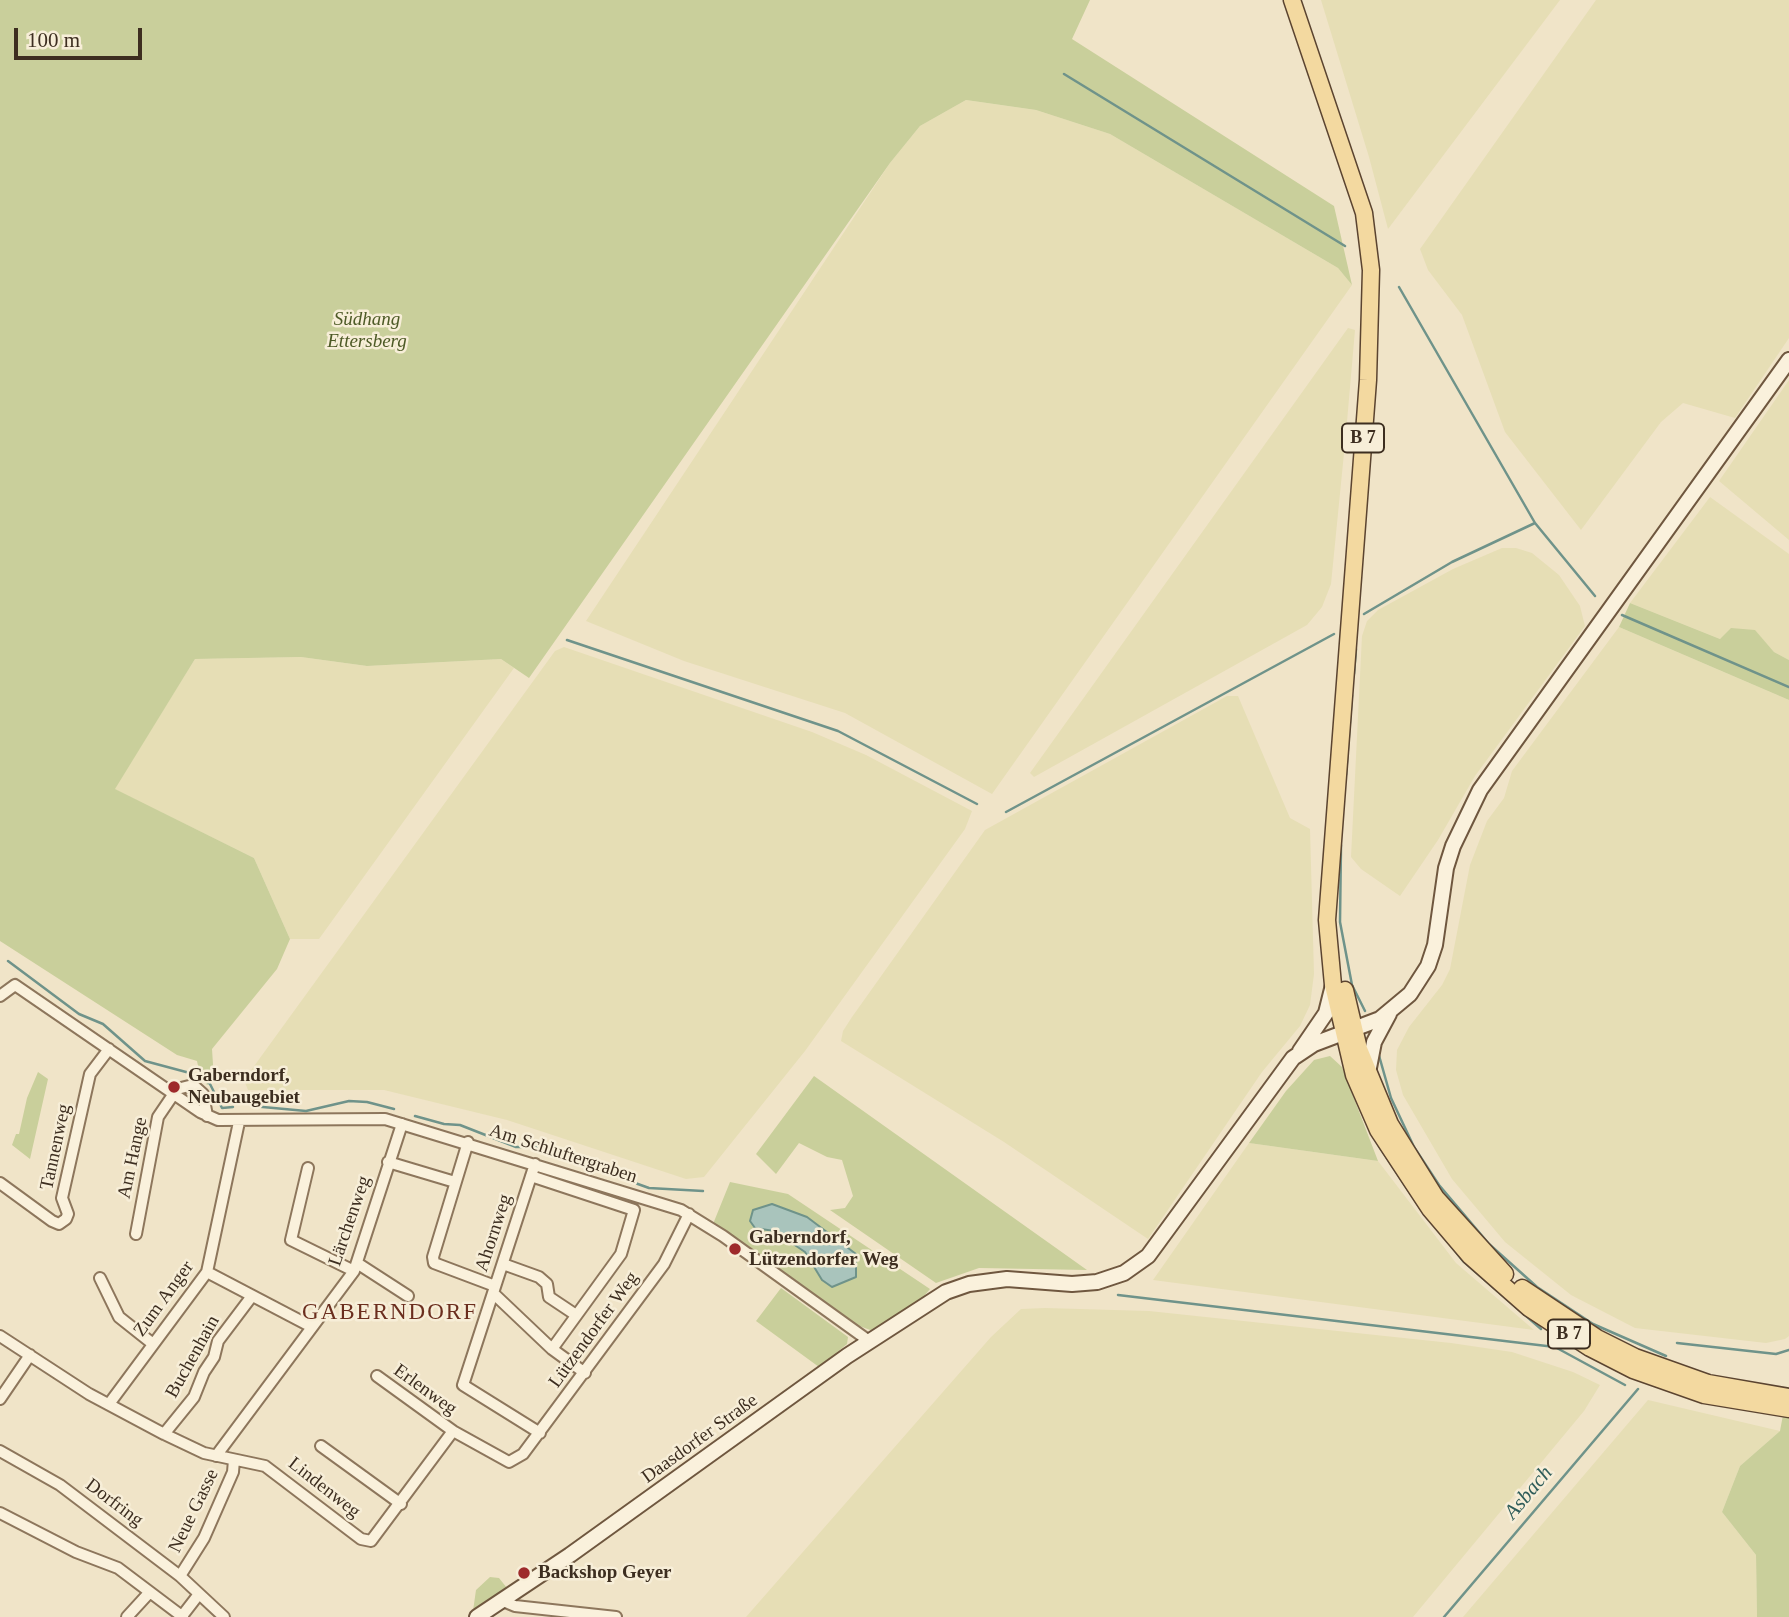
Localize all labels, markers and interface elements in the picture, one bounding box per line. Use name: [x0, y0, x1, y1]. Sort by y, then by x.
scale bar: [18, 14, 145, 58]
text: 100 m: [27, 28, 80, 52]
park label: Südhang Ettersberg: [327, 309, 407, 353]
road number: B 7: [1342, 424, 1384, 452]
place label: Gaberndorf, Neubaugebiet: [188, 1065, 300, 1109]
marker: Gaberndorf, Neubaugebiet: [166, 1079, 182, 1095]
street label: Tannenweg: [36, 1102, 76, 1192]
street label: Am Hange: [113, 1115, 153, 1201]
street label: Am Schluftergraben: [486, 1119, 640, 1189]
street label: Lärchenweg: [324, 1173, 376, 1269]
street label: Ahornweg: [471, 1191, 517, 1275]
place label: Gaberndorf, Lützendorfer Weg: [749, 1227, 898, 1271]
marker: Gaberndorf, Lützendorfer Weg: [727, 1241, 743, 1257]
street label: Zum Anger: [129, 1257, 199, 1341]
street label: Lützendorfer Weg: [544, 1267, 644, 1393]
district label: GABERNDORF: [303, 1299, 477, 1327]
street label: Buchenhain: [161, 1312, 225, 1402]
road number: B 7: [1548, 1320, 1590, 1349]
street label: Erlenweg: [389, 1359, 461, 1421]
street label: Daasdorfer Straße: [638, 1389, 762, 1489]
street label: Lindenweg: [283, 1453, 365, 1523]
water label: Asbach: [1499, 1461, 1559, 1525]
street label: Neue Gasse: [164, 1465, 224, 1557]
street label: Dorfring: [81, 1474, 147, 1532]
place label: Backshop Geyer: [538, 1562, 672, 1584]
marker: Backshop Geyer: [516, 1565, 532, 1581]

